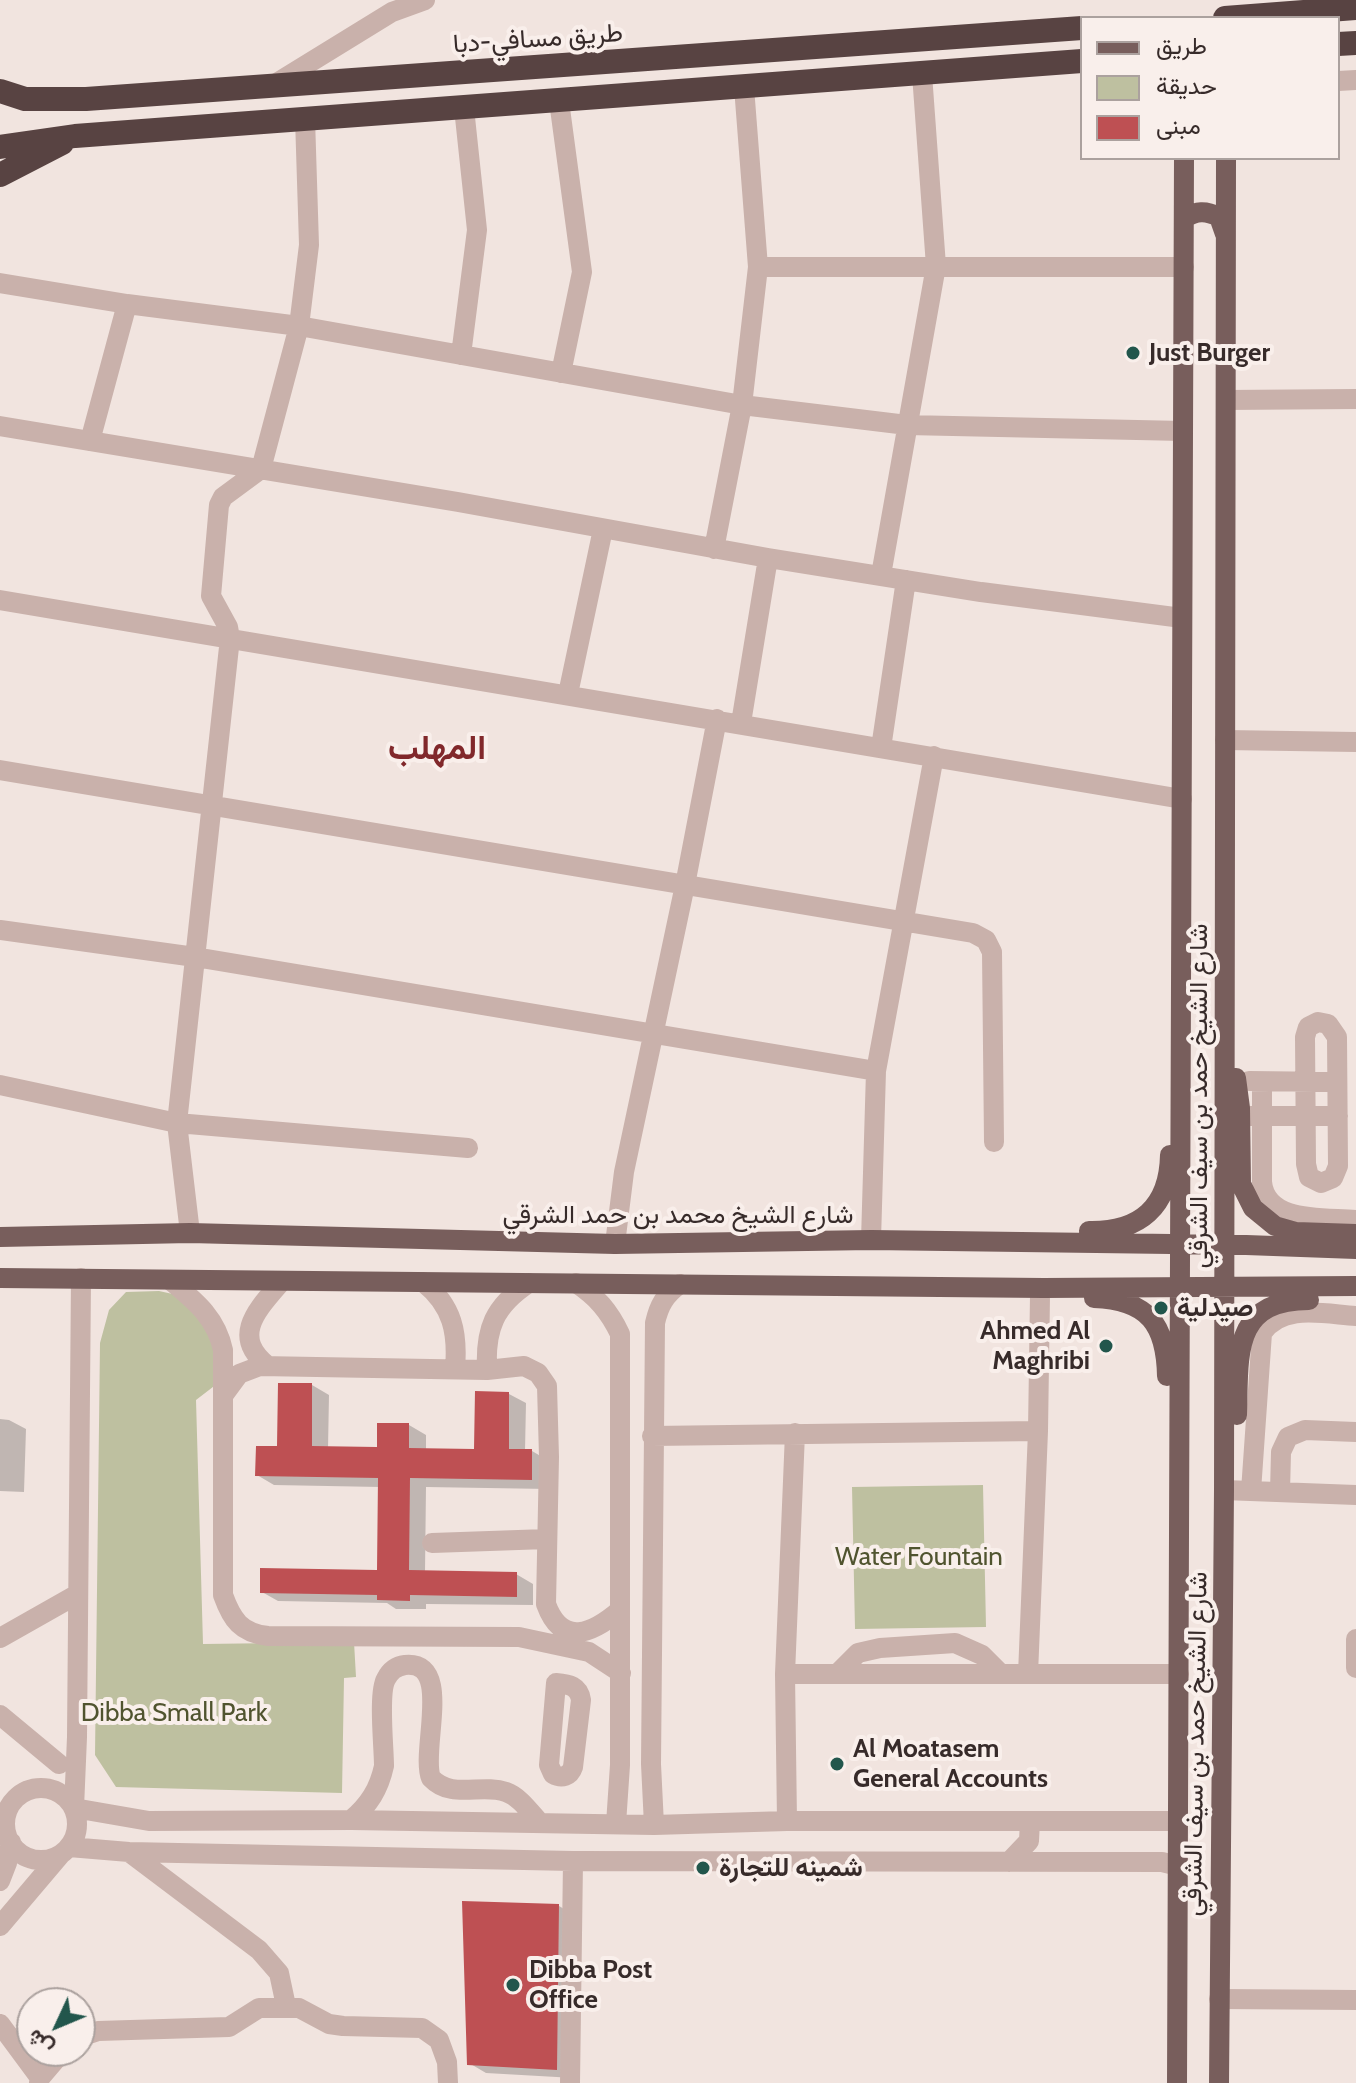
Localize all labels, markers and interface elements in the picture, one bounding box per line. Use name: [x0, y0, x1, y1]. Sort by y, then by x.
legend: [1080, 16, 1340, 160]
street label: طريق مسافي-دبا: [452, 17, 624, 61]
text: طريق: [1156, 31, 1207, 60]
text: حديقة: [1156, 71, 1217, 100]
text: مبنى: [1156, 111, 1201, 140]
place label: Just Burger: [1149, 337, 1270, 369]
marker: Just Burger: [1124, 344, 1142, 362]
district label: المهلب: [388, 729, 486, 769]
street label: شارع الشيخ حمد بن سيف الشرقي: [1183, 924, 1215, 1268]
street label: شارع الشيخ محمد بن حمد الشرقي: [502, 1199, 854, 1231]
place label: صيدلية: [1177, 1292, 1254, 1324]
marker: صيدلية: [1152, 1299, 1170, 1317]
place label: Ahmed Al Maghribi: [980, 1315, 1090, 1376]
marker: Ahmed Al Maghribi: [1097, 1337, 1115, 1355]
park label: Water Fountain: [835, 1541, 1003, 1573]
street label: شارع الشيخ حمد بن سيف الشرقي: [1177, 1571, 1215, 1917]
park label: Dibba Small Park: [81, 1697, 267, 1729]
place label: Al Moatasem General Accounts: [853, 1733, 1048, 1794]
marker: Al Moatasem General Accounts: [828, 1755, 846, 1773]
place label: شمينه للتجارة: [719, 1852, 863, 1884]
marker: شمينه للتجارة: [694, 1859, 712, 1877]
place label: Dibba Post Office: [529, 1954, 652, 2016]
marker: Dibba Post Office: [504, 1976, 522, 1994]
north arrow: [16, 1987, 96, 2067]
text: ش: [21, 2024, 59, 2062]

